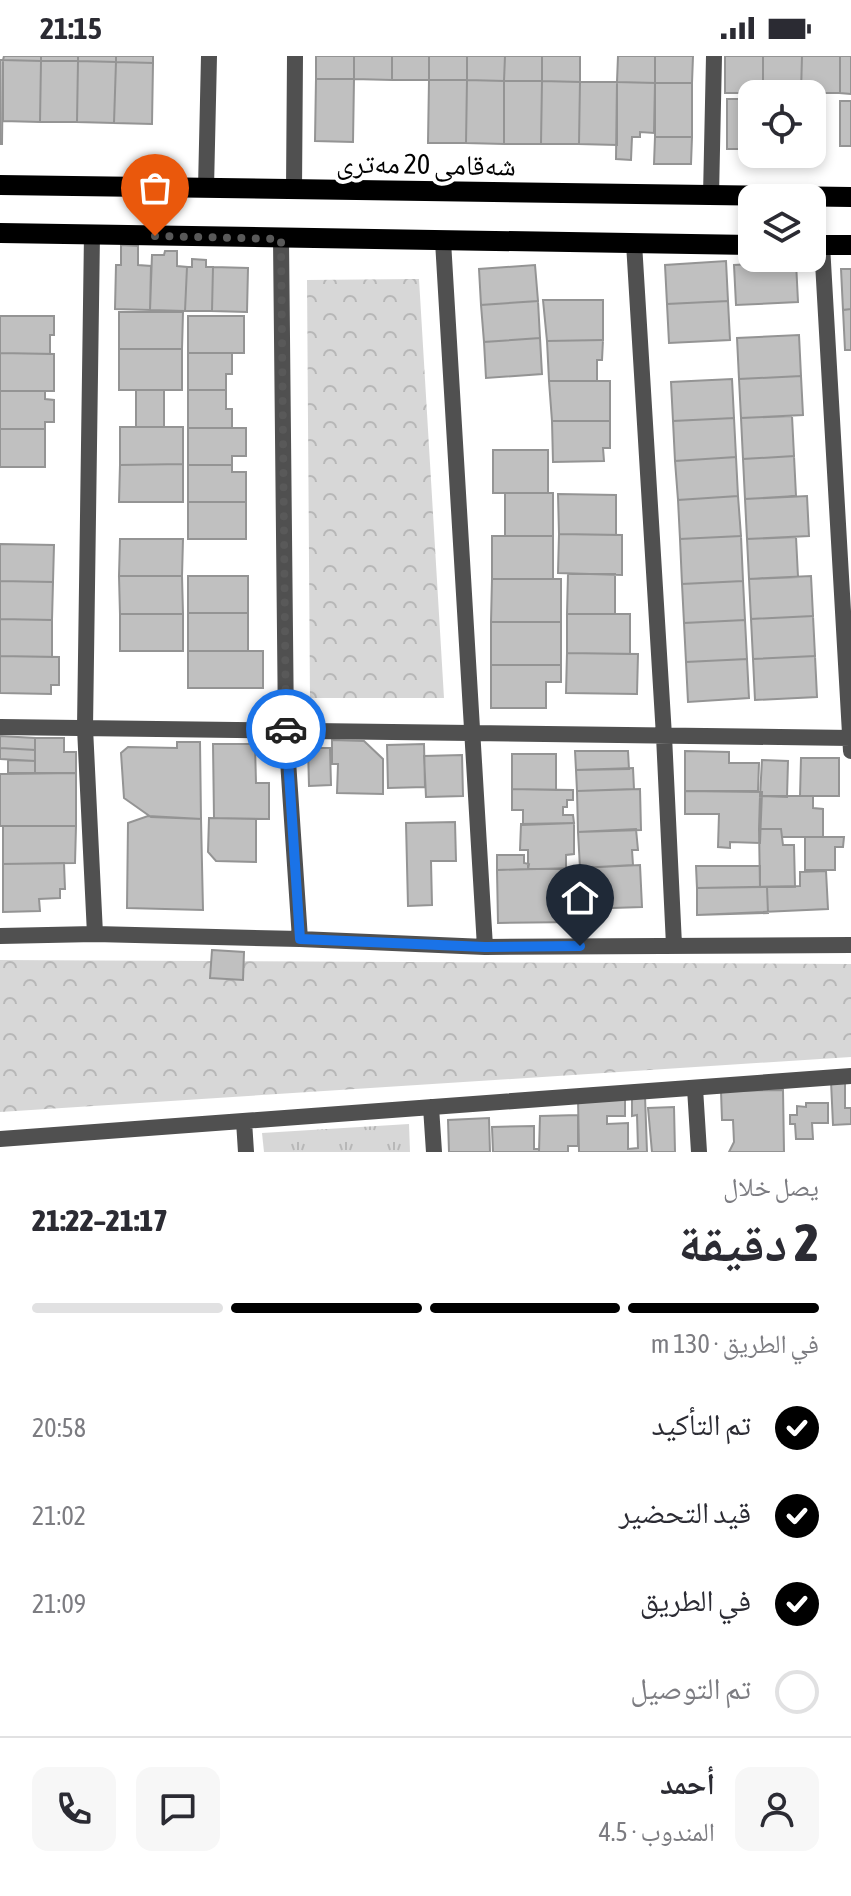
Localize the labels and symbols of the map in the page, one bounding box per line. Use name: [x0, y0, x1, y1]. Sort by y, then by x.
street label: شەقامی 20 مەتری: [336, 146, 516, 184]
pin: [121, 154, 189, 236]
courier: [246, 689, 326, 769]
pin: [546, 864, 614, 946]

